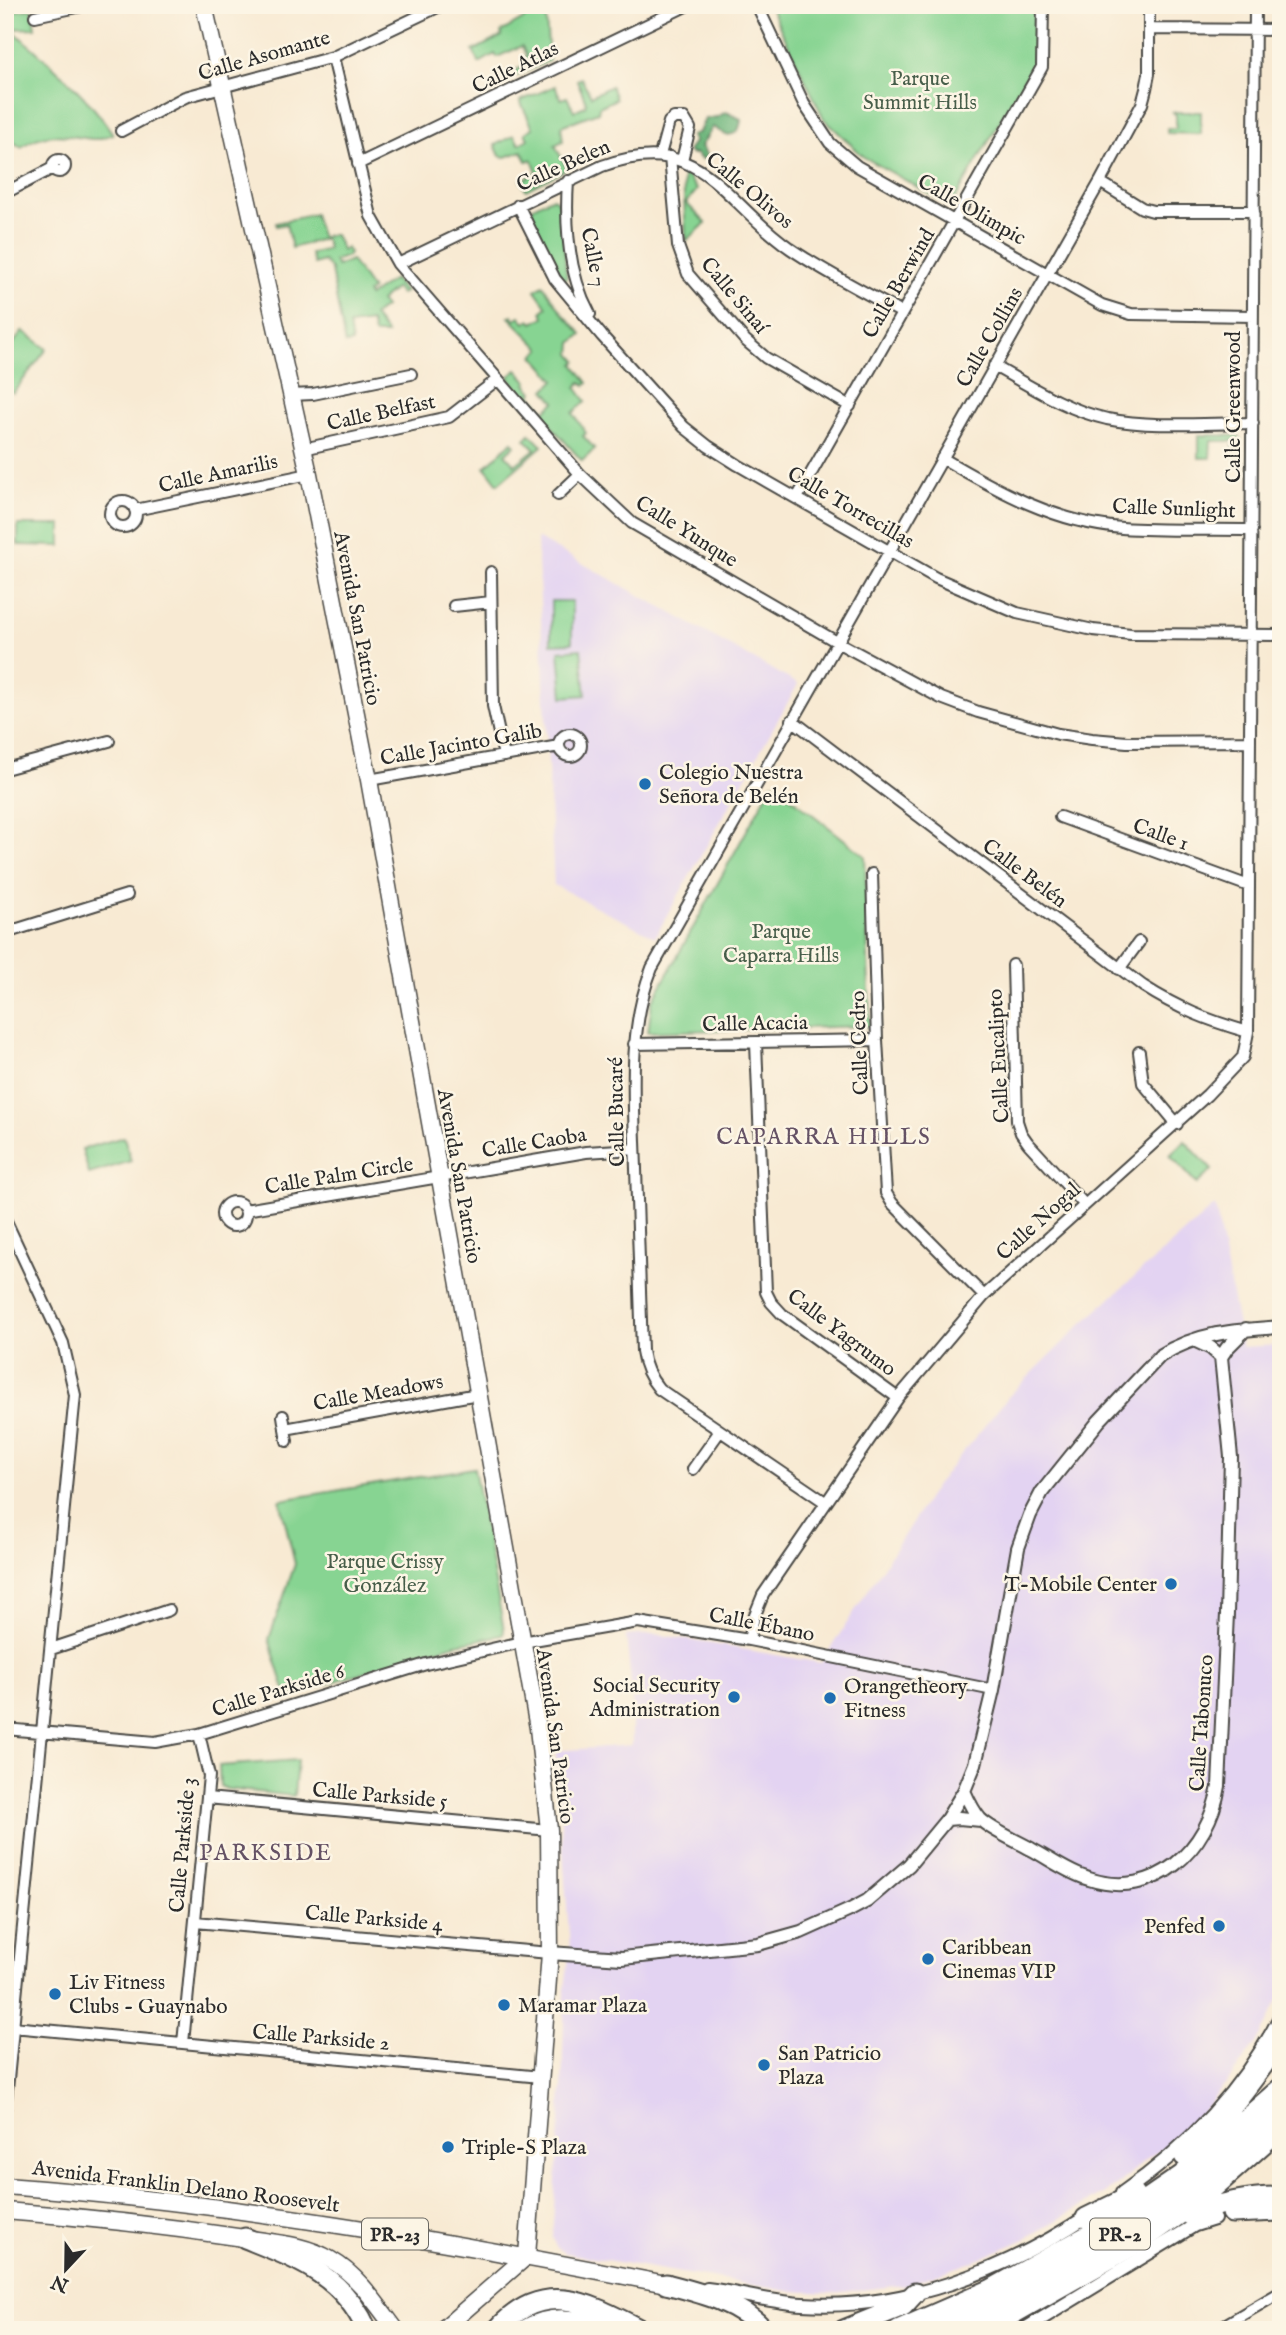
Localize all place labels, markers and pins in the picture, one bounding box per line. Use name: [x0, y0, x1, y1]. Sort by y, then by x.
place label: Colegio Nuestra Señora de Belén: [659, 760, 804, 811]
marker: Colegio Nuestra Señora de Belén: [637, 776, 653, 792]
place label: T-Mobile Center: [1004, 1572, 1157, 1599]
marker: T-Mobile Center: [1163, 1576, 1179, 1592]
place label: Social Security Administration: [588, 1673, 721, 1724]
place label: Orangetheory Fitness: [844, 1674, 968, 1725]
marker: Social Security Administration: [726, 1689, 742, 1705]
marker: Orangetheory Fitness: [822, 1690, 838, 1706]
place label: Penfed: [1144, 1914, 1206, 1941]
marker: Penfed: [1211, 1918, 1227, 1934]
place label: Caribbean Cinemas VIP: [942, 1935, 1056, 1986]
marker: Caribbean Cinemas VIP: [920, 1951, 936, 1967]
place label: Liv Fitness Clubs - Guaynabo: [69, 1970, 228, 2021]
marker: Liv Fitness Clubs - Guaynabo: [47, 1986, 63, 2002]
place label: Maramar Plaza: [518, 1993, 648, 2020]
marker: Maramar Plaza: [496, 1997, 512, 2013]
place label: San Patricio Plaza: [778, 2041, 881, 2092]
marker: San Patricio Plaza: [756, 2057, 772, 2073]
place label: Triple-S Plaza: [462, 2135, 587, 2162]
marker: Triple-S Plaza: [440, 2139, 456, 2155]

